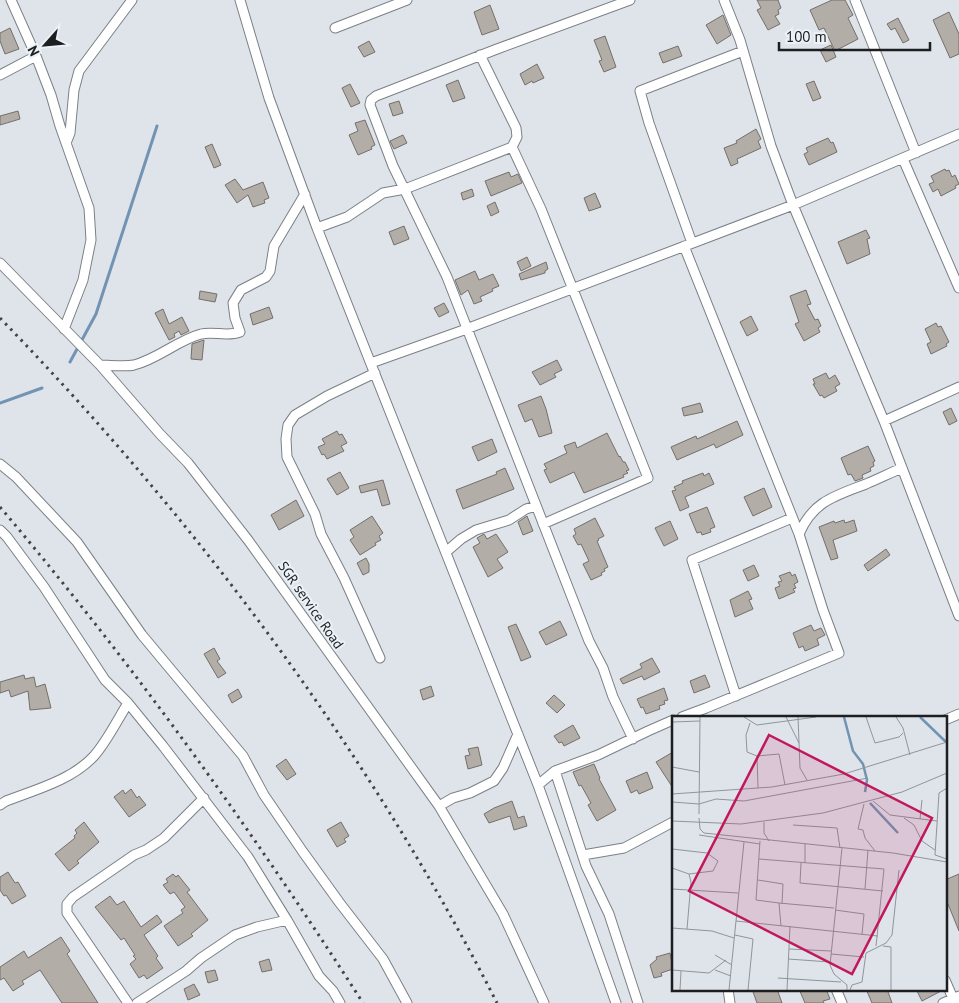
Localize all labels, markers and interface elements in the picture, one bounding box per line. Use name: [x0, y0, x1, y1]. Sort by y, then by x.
north arrow: [20, 20, 70, 70]
scale bar: [779, 20, 930, 52]
text: 100 m: [786, 27, 827, 46]
text: N: [23, 43, 44, 59]
street label: SGR service Road: [274, 558, 348, 652]
inset map: [672, 716, 946, 990]

